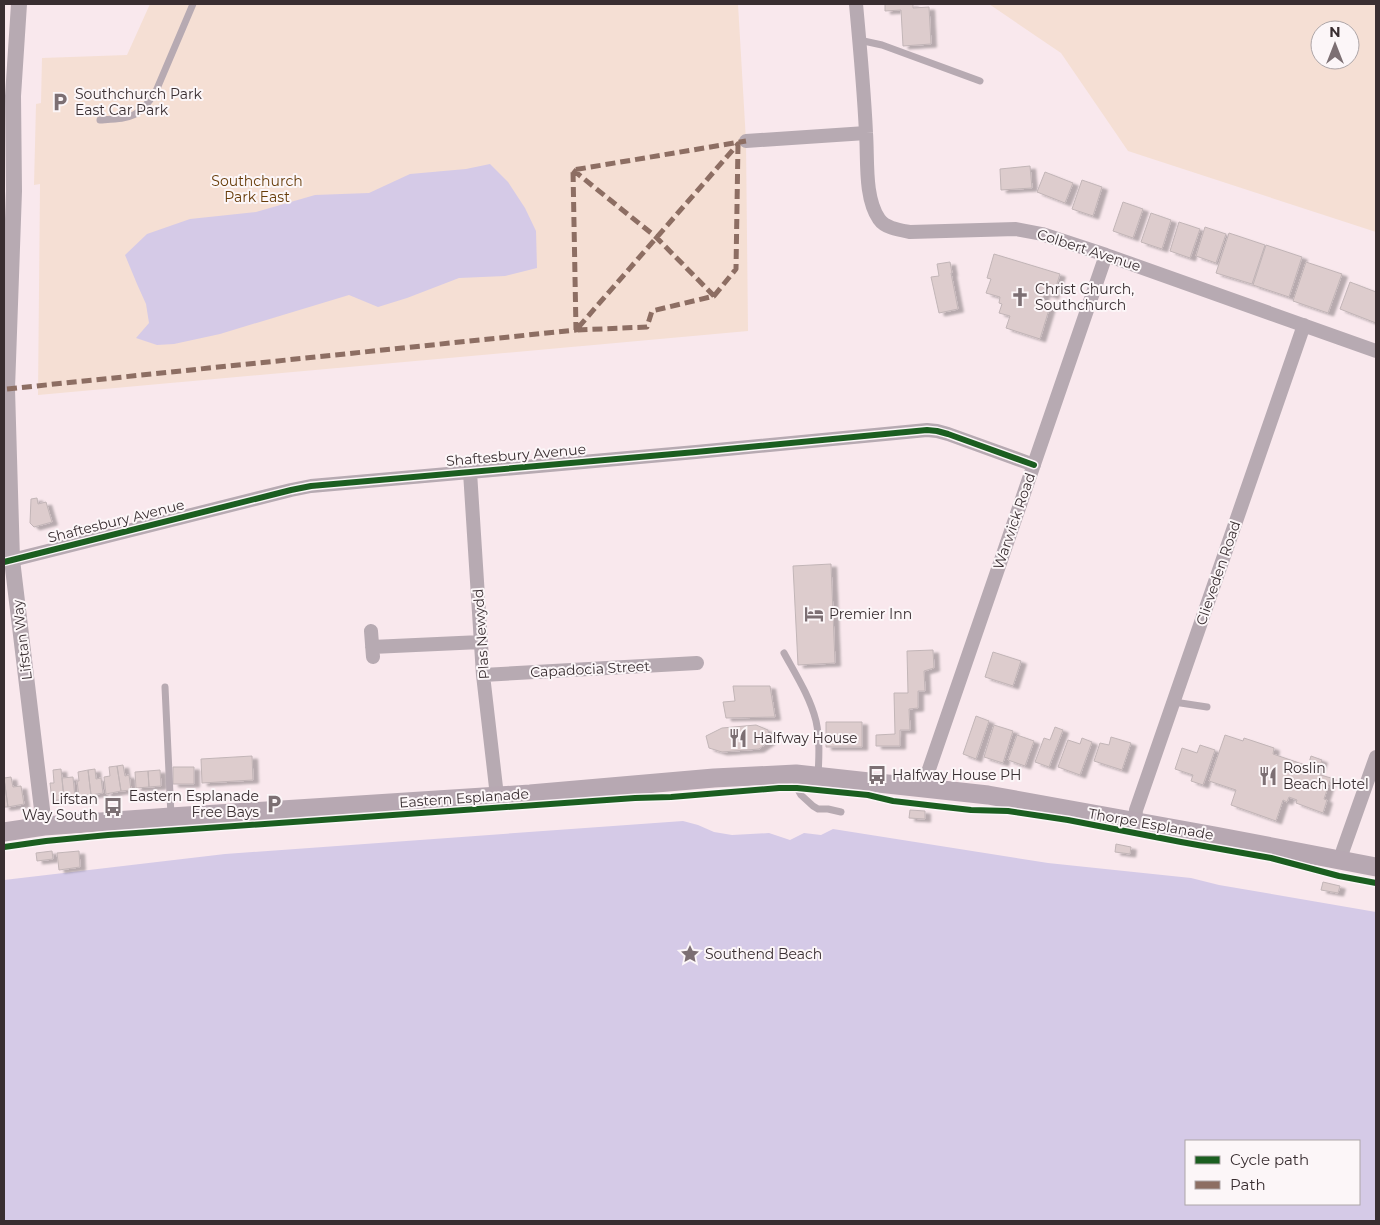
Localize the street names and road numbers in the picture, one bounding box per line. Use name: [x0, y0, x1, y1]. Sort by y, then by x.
street label: Colbert Avenue: [1035, 225, 1143, 275]
street label: Shaftesbury Avenue: [445, 440, 587, 470]
street label: Warwick Road: [989, 470, 1039, 572]
street label: Shaftesbury Avenue: [46, 495, 186, 547]
street label: Clieveden Road: [1192, 518, 1244, 628]
street label: Plas Newydd: [469, 588, 493, 680]
street label: Lifstan Way: [8, 598, 36, 681]
street label: Capadocia Street: [530, 657, 651, 681]
street label: Eastern Esplanade: [398, 784, 530, 812]
street label: Thorpe Esplanade: [1087, 804, 1215, 844]

